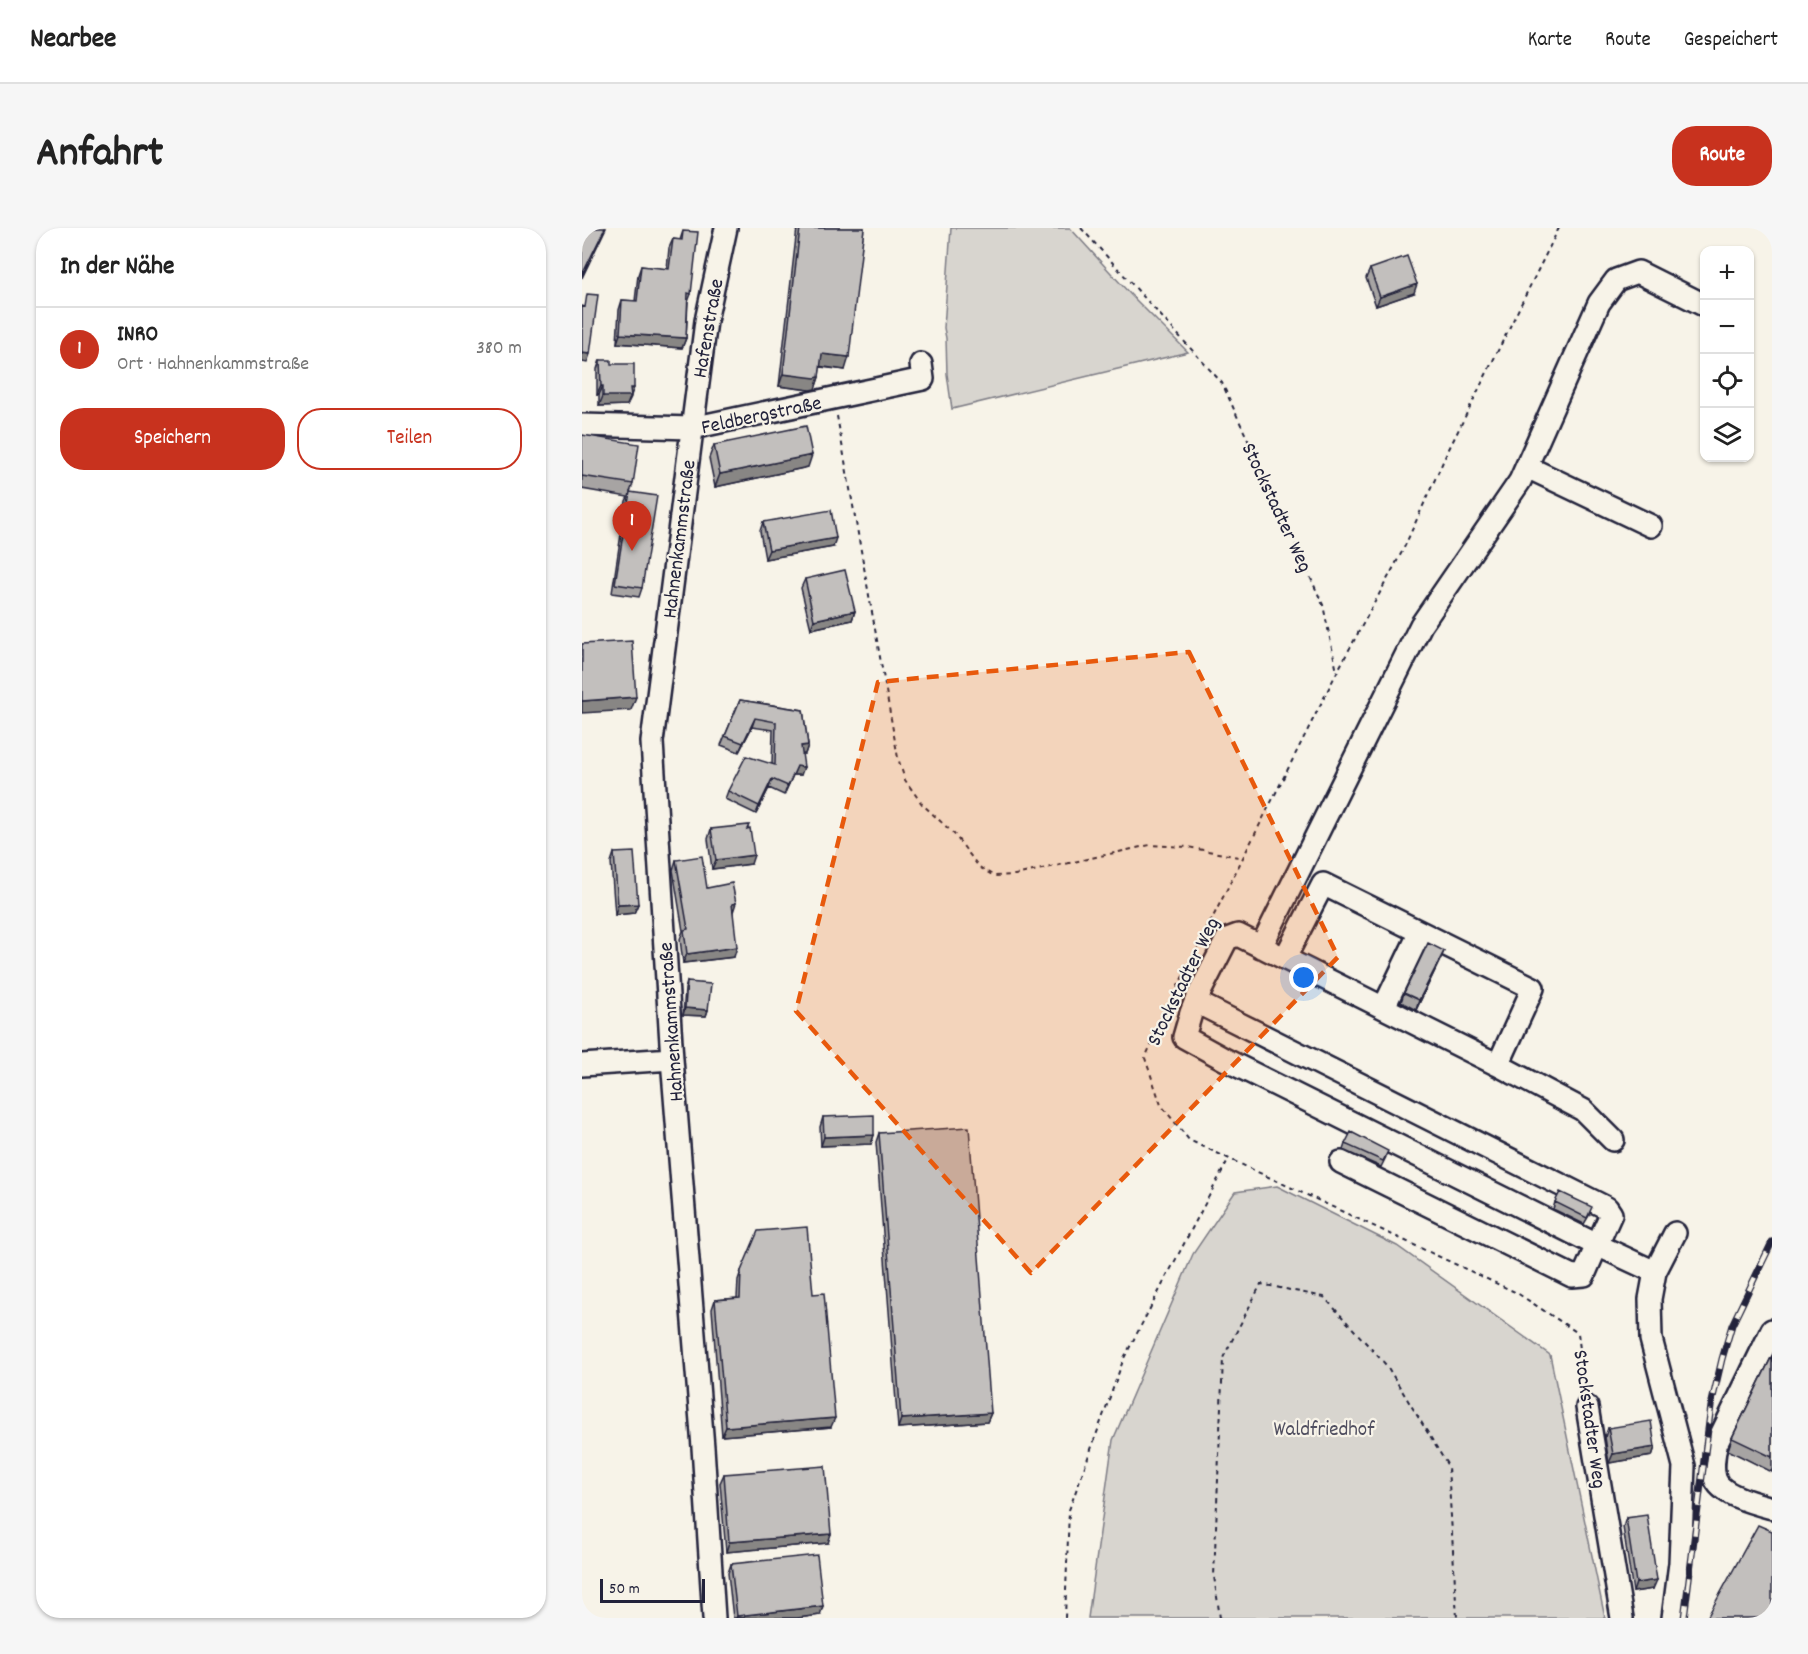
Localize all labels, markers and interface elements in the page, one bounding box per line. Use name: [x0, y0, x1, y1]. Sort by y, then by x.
text: Nearbee: [30, 21, 116, 61]
text: Karte: [1528, 26, 1572, 56]
text: Route: [1605, 26, 1651, 56]
text: Gespeichert: [1684, 26, 1778, 56]
text: Anfahrt: [36, 126, 163, 186]
button: Route: [1672, 126, 1772, 186]
map controls: [1700, 246, 1754, 462]
button: +: [1700, 246, 1754, 300]
text: In der Nähe: [60, 249, 174, 286]
street label: Hafenstraße: [686, 276, 733, 381]
button: −: [1700, 300, 1754, 354]
text: INRO: [117, 320, 158, 351]
text: 1: [77, 335, 82, 363]
text: 380 m: [476, 335, 522, 363]
text: Ort · Hahnenkammstraße: [117, 351, 309, 379]
button: locate: [1700, 354, 1754, 408]
street label: Feldbergstraße: [699, 390, 825, 444]
button: Speichern: [60, 408, 285, 470]
button: Teilen: [297, 408, 522, 470]
button: layers: [1700, 408, 1754, 462]
street label: Stockstadter Weg: [1232, 439, 1318, 578]
street label: Hahnenkammstraße: [656, 458, 706, 620]
pin: 1: [613, 502, 652, 551]
street label: Stockstadter Weg: [1141, 913, 1229, 1052]
street label: Hahnenkammstraße: [652, 941, 694, 1102]
your location: [1289, 963, 1318, 992]
street label: Stockstadter Weg: [1563, 1348, 1613, 1491]
park label: Waldfriedhof: [1273, 1416, 1375, 1446]
scale bar: [600, 1576, 705, 1604]
text: 50 m: [609, 1578, 640, 1601]

